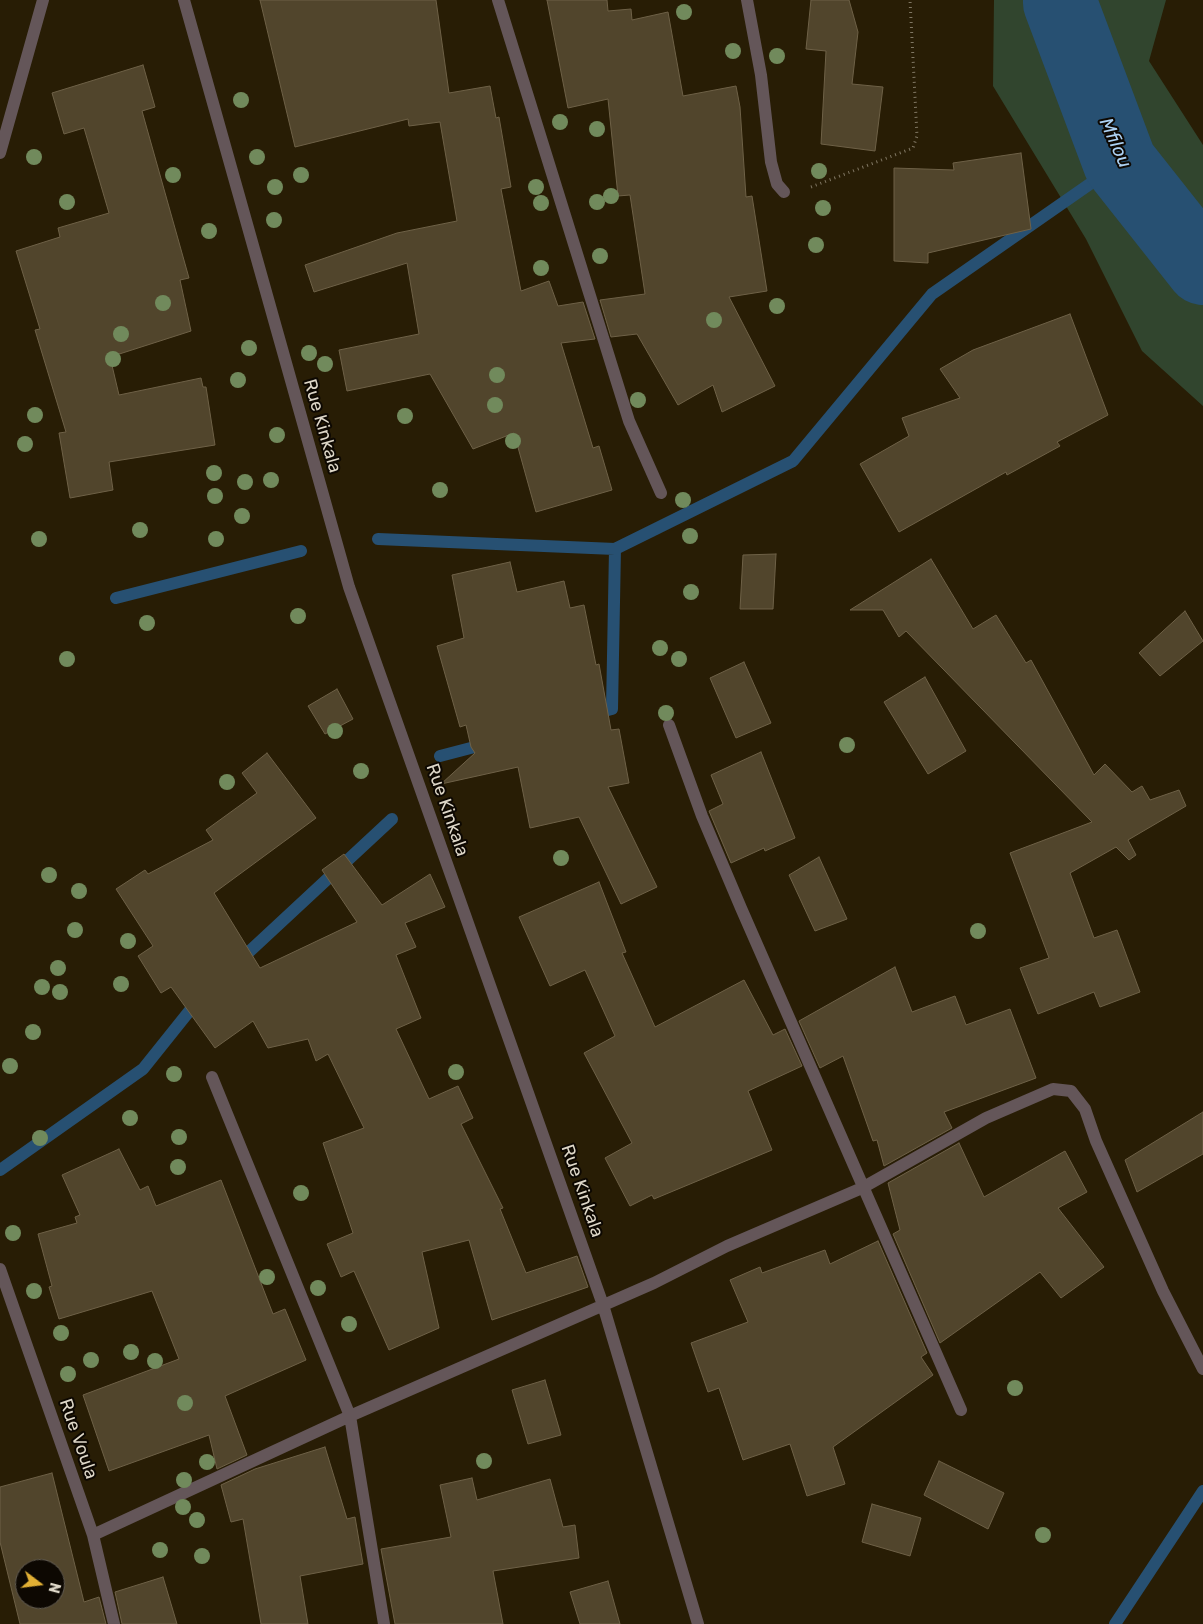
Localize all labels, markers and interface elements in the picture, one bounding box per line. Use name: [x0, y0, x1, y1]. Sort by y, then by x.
water label: Mfilou: [1094, 114, 1136, 172]
street label: Rue Kinkala: [298, 377, 346, 475]
street label: Rue Kinkala: [421, 761, 473, 859]
street label: Rue Kinkala: [556, 1142, 608, 1240]
street label: Rue Voula: [54, 1396, 102, 1482]
north arrow: [15, 1559, 65, 1609]
text: N: [44, 1581, 64, 1595]

